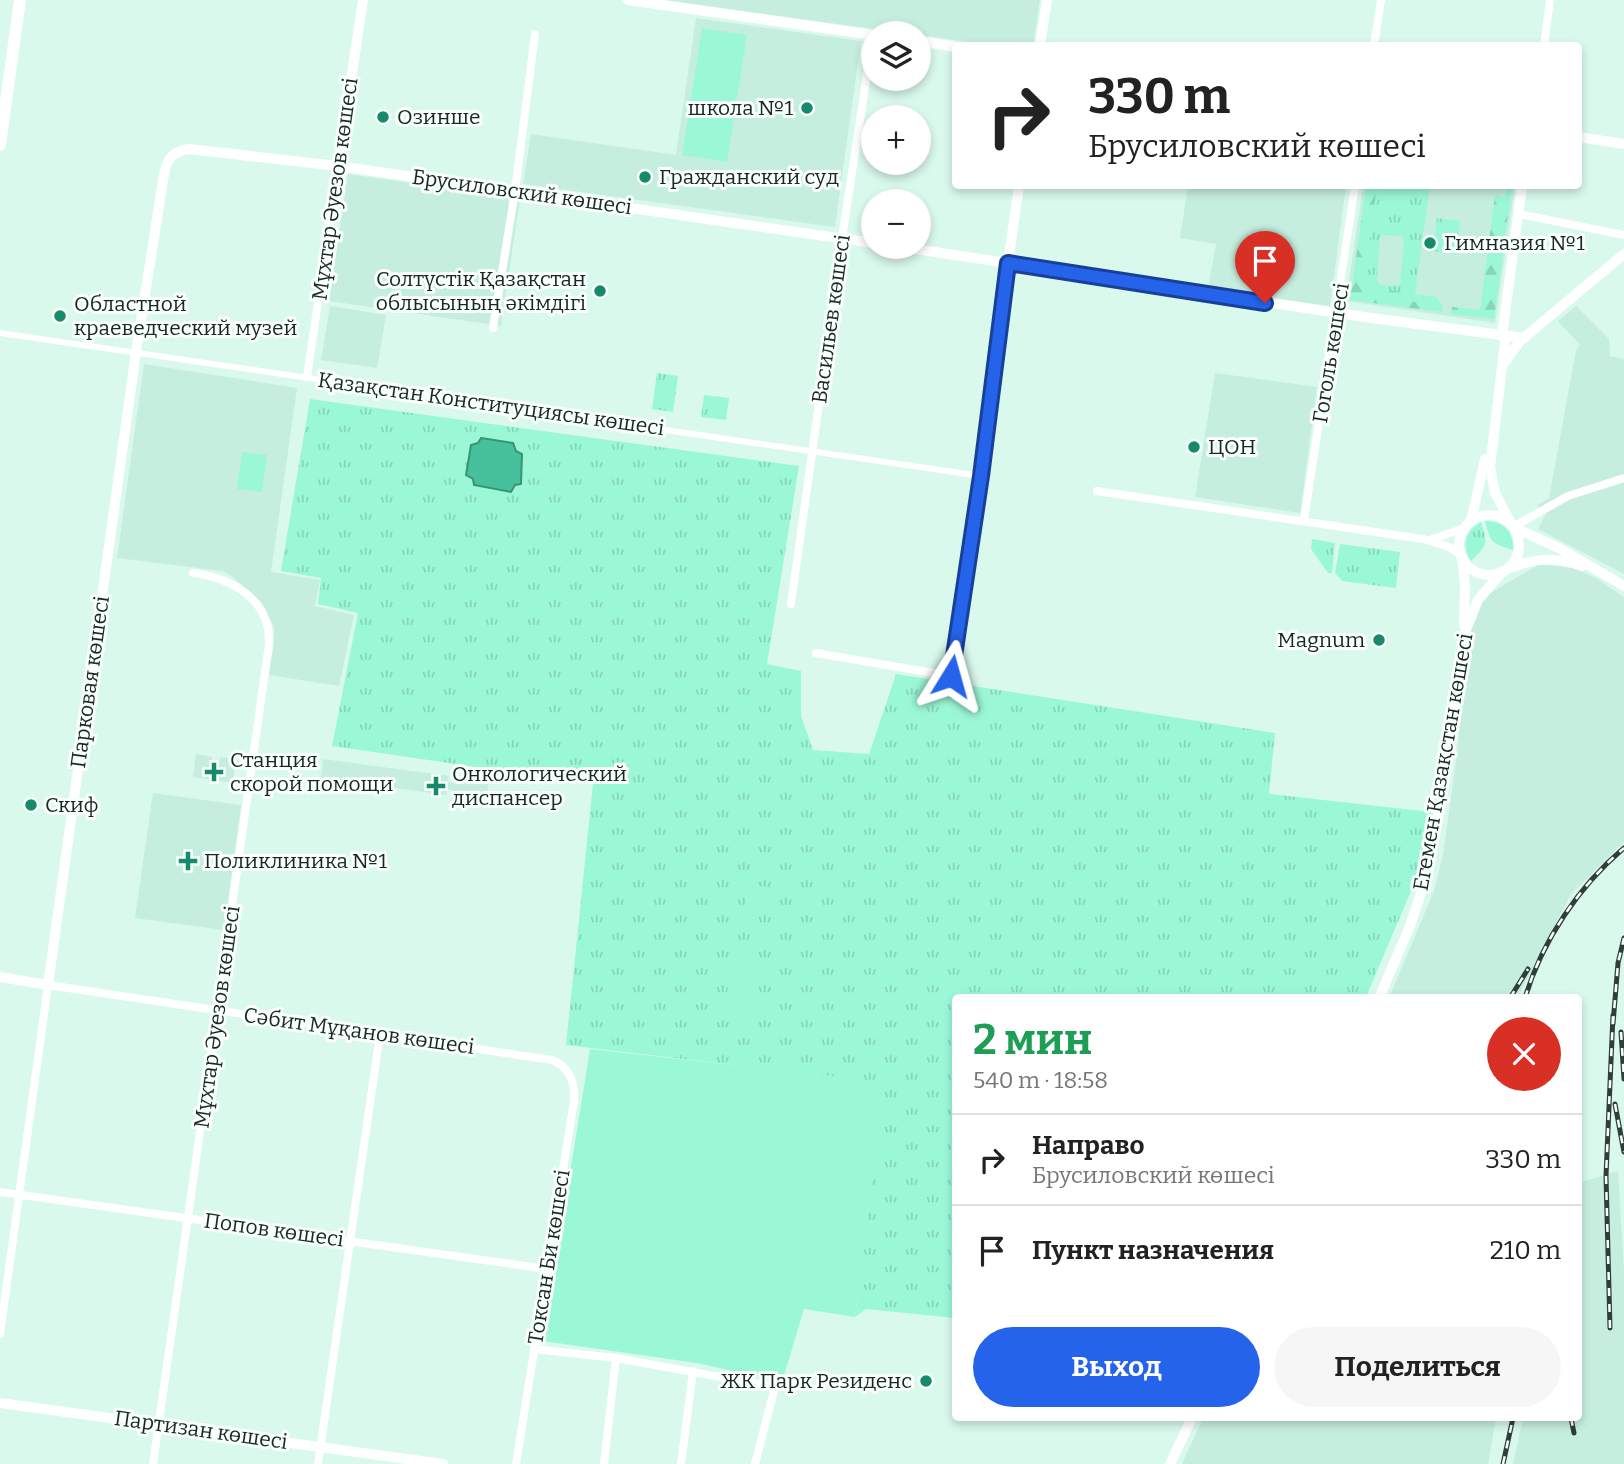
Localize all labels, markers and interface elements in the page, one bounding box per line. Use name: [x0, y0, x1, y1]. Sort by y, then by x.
map controls: [861, 21, 931, 259]
button: layers: [861, 21, 931, 91]
text: 330 m: [1088, 67, 1230, 126]
icon: right: [973, 70, 1064, 161]
street label: Мұхтар Әуезов көшесі: [306, 76, 364, 302]
place label: школа №1: [688, 95, 793, 121]
marker: школа №1: [799, 100, 815, 116]
place label: Озинше: [397, 104, 481, 130]
button: +: [861, 105, 931, 175]
marker: Озинше: [375, 109, 391, 125]
text: Брусиловский көшесі: [1088, 127, 1426, 165]
street label: Брусиловский көшесі: [410, 164, 634, 220]
place label: Гражданский суд: [659, 164, 839, 190]
marker: Гражданский суд: [637, 169, 653, 185]
button: −: [861, 189, 931, 259]
place label: Гимназия №1: [1444, 230, 1585, 256]
pin: [1235, 231, 1295, 303]
street label: Васильев көшесі: [806, 233, 856, 405]
marker: Гимназия №1: [1422, 235, 1438, 251]
icon: arrive: [1246, 242, 1284, 280]
place label: Солтүстік Қазақстан облысының әкімдігі: [376, 266, 586, 316]
street label: Гоголь көшесі: [1307, 281, 1355, 425]
marker: Солтүстік Қазақстан облысының әкімдігі: [592, 283, 608, 299]
place label: Областной краеведческий музей: [74, 291, 298, 341]
marker: Областной краеведческий музей: [52, 308, 68, 324]
street label: Қазақстан Конституциясы көшесі: [316, 367, 666, 441]
place label: ЦОН: [1208, 434, 1256, 460]
marker: ЦОН: [1186, 439, 1202, 455]
street label: Парковая көшесі: [65, 594, 115, 770]
place label: Magnum: [1277, 627, 1365, 653]
street label: Егемен Қазақстан көшесі: [1408, 631, 1478, 893]
marker: Magnum: [1371, 632, 1387, 648]
position arrow: [914, 639, 988, 713]
place label: Станция скорой помощи: [230, 747, 393, 797]
place label: Онкологический диспансер: [452, 761, 627, 811]
marker: Станция скорой помощи: [204, 762, 224, 782]
marker: Онкологический диспансер: [426, 776, 446, 796]
place label: Скиф: [45, 792, 98, 818]
marker: Скиф: [23, 797, 39, 813]
place label: Поликлиника №1: [204, 848, 388, 874]
marker: Поликлиника №1: [178, 851, 198, 871]
street label: Мұхтар Әуезов көшесі: [188, 904, 246, 1130]
street label: Сәбит Мұқанов көшесі: [242, 1002, 476, 1060]
text: 2 мин: [973, 1015, 1092, 1065]
button: close: [1487, 1017, 1561, 1091]
text: 540 m · 18:58: [973, 1066, 1108, 1094]
text: Направо: [1032, 1130, 1145, 1161]
icon: right: [973, 1141, 1011, 1179]
text: 330 m: [1485, 1144, 1561, 1175]
text: Брусиловский көшесі: [1032, 1161, 1275, 1189]
street label: Токсан Би көшесі: [522, 1168, 576, 1346]
street label: Попов көшесі: [202, 1207, 346, 1253]
icon: arrive: [973, 1232, 1011, 1270]
text: Пункт назначения: [1032, 1235, 1274, 1266]
text: 210 m: [1490, 1235, 1561, 1266]
button: Выход: [973, 1327, 1260, 1407]
button: Поделиться: [1274, 1327, 1561, 1407]
place label: ЖК Парк Резиденс: [720, 1368, 912, 1394]
marker: ЖК Парк Резиденс: [918, 1373, 934, 1389]
street label: Партизан көшесі: [113, 1405, 289, 1455]

